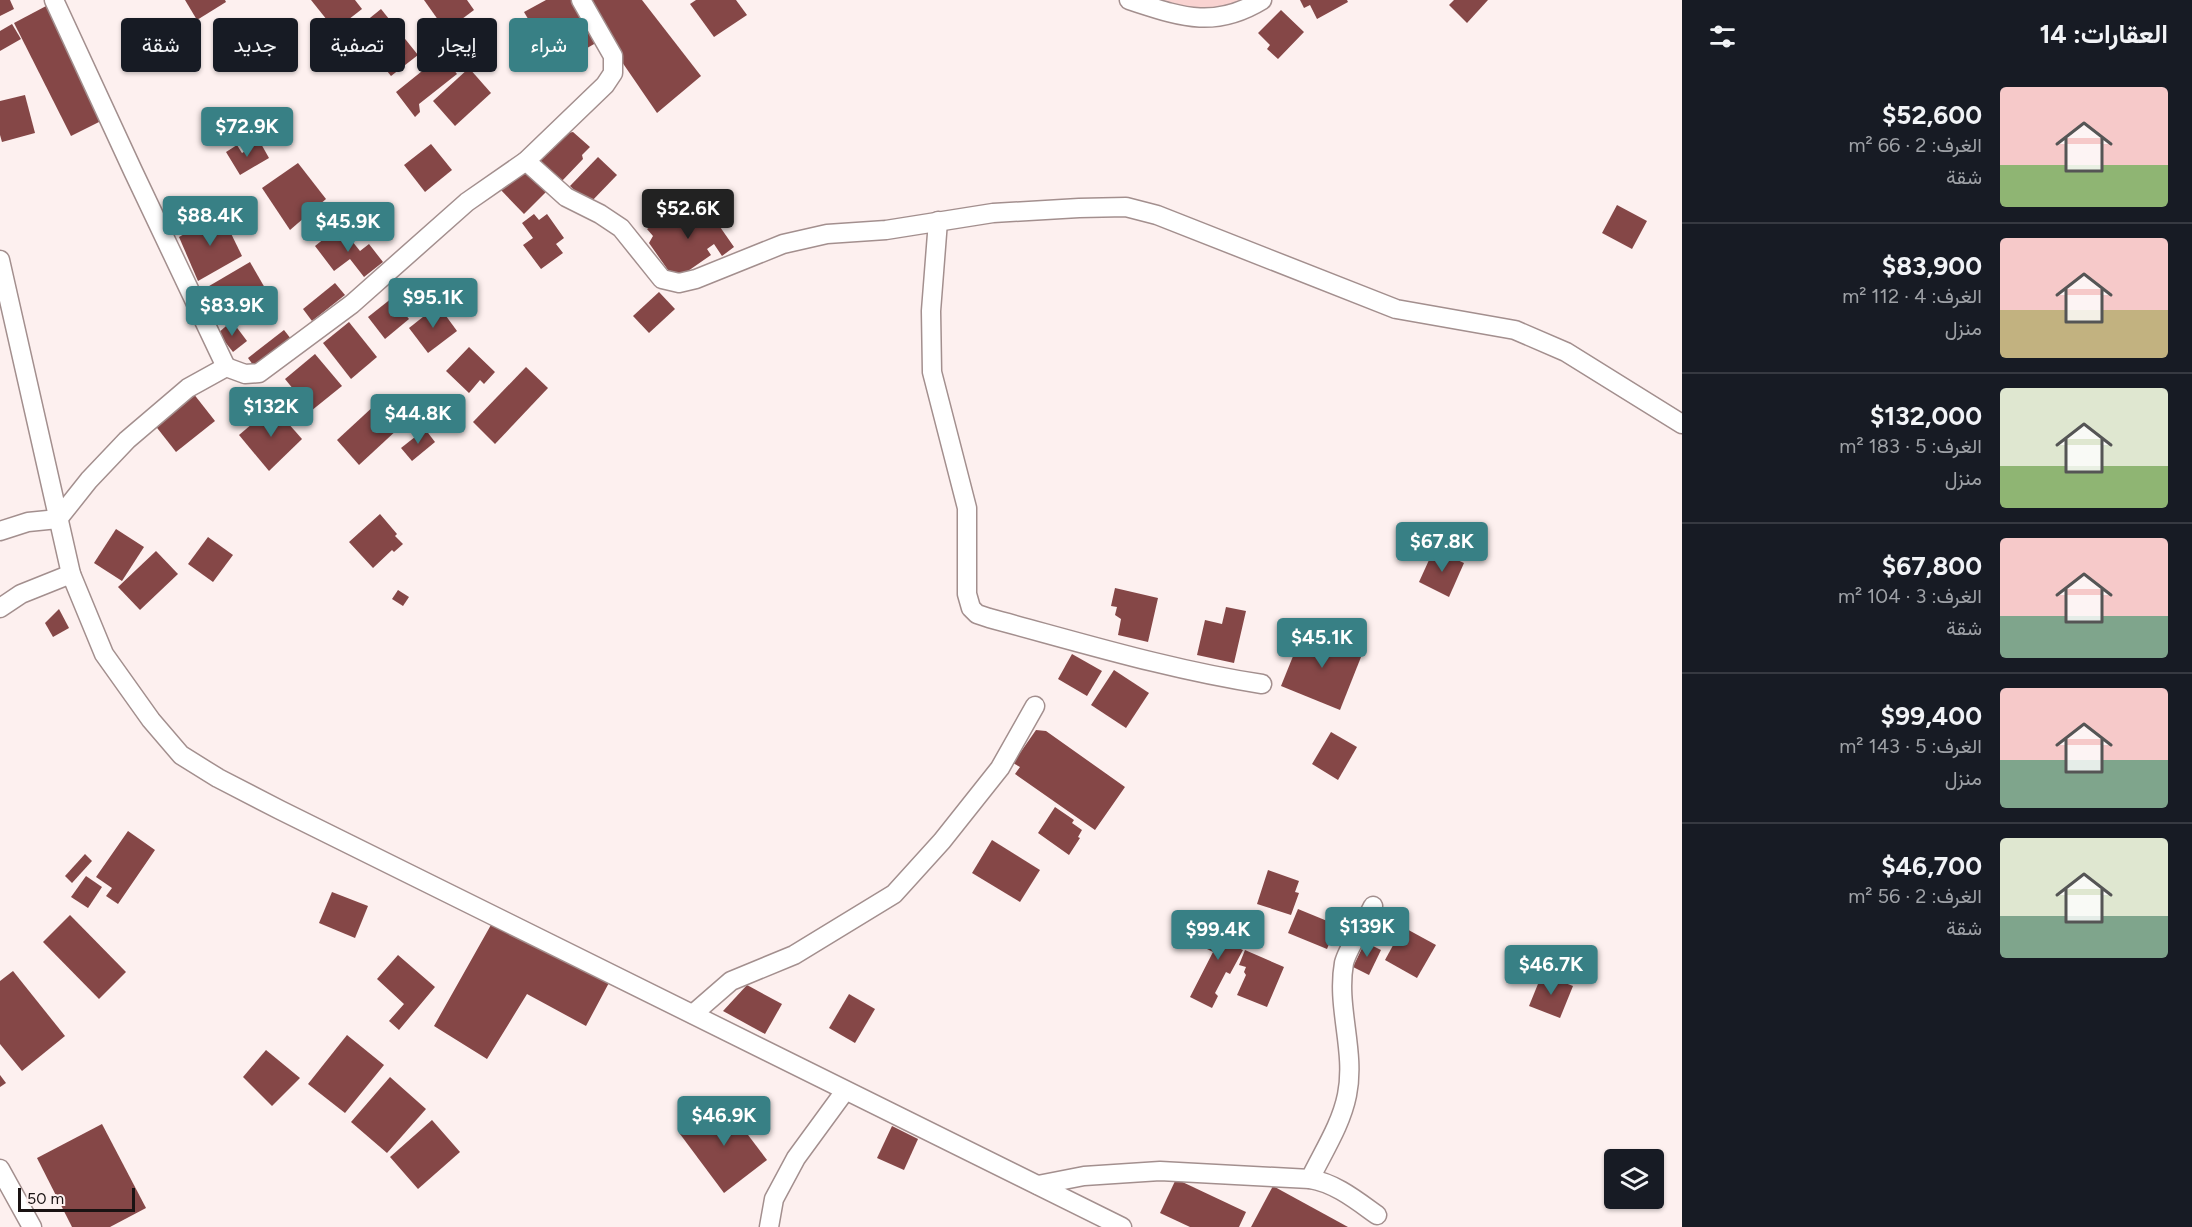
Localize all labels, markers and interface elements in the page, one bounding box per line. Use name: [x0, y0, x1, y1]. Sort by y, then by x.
chip: شقة: [121, 18, 201, 72]
chip: جديد: [213, 18, 298, 72]
chip: تصفية: [310, 18, 405, 72]
chip: إيجار: [417, 18, 497, 72]
chip: شراء: [509, 18, 588, 72]
text: العقارات: 14: [2039, 18, 2168, 50]
icon: filters: [1706, 20, 1739, 53]
text: $52,600: [1882, 99, 1982, 131]
pin: $72.9K: [198, 107, 296, 158]
icon: home: [2048, 111, 2120, 183]
text: $72.9K: [215, 114, 279, 138]
text: الغرف: 2 · 66 m²: [1848, 133, 1982, 157]
text: شقة: [1946, 165, 1982, 189]
pin: $52.6K: [639, 189, 737, 240]
pin: $88.4K: [161, 196, 259, 247]
text: $52.6K: [656, 196, 720, 220]
pin: $45.9K: [299, 202, 397, 253]
text: $88.4K: [177, 203, 243, 227]
text: $45.9K: [315, 209, 381, 233]
text: $83,900: [1882, 250, 1982, 282]
icon: home: [2048, 262, 2120, 334]
pin: $95.1K: [384, 278, 482, 329]
text: الغرف: 4 · 112 m²: [1842, 284, 1982, 308]
text: $95.1K: [402, 285, 464, 309]
pin: $83.9K: [183, 286, 281, 337]
text: $83.9K: [200, 293, 264, 317]
text: منزل: [1945, 316, 1982, 340]
pin: $132K: [229, 387, 313, 438]
text: $132K: [243, 394, 299, 418]
pin: $44.8K: [369, 394, 467, 445]
text: $132,000: [1870, 400, 1982, 432]
text: $44.8K: [385, 401, 451, 425]
icon: home: [2048, 412, 2120, 484]
text: الغرف: 5 · 183 m²: [1839, 434, 1982, 458]
text: منزل: [1945, 466, 1982, 490]
pin: $67.8K: [1393, 522, 1491, 573]
text: $67.8K: [1410, 529, 1474, 553]
text: $67,800: [1882, 550, 1982, 582]
icon: home: [2048, 562, 2120, 634]
text: الغرف: 3 · 104 m²: [1838, 584, 1982, 608]
text: شقة: [1946, 616, 1982, 640]
pin: $45.1K: [1273, 618, 1371, 669]
text: $45.1K: [1291, 625, 1353, 649]
text: $99,400: [1881, 700, 1982, 732]
icon: home: [2048, 712, 2120, 784]
text: الغرف: 5 · 143 m²: [1839, 734, 1982, 758]
text: منزل: [1945, 766, 1982, 790]
text: $46,700: [1881, 850, 1982, 882]
icon: home: [2048, 862, 2120, 934]
text: الغرف: 2 · 56 m²: [1848, 884, 1982, 908]
pin: $139K: [1325, 907, 1409, 958]
pin: $99.4K: [1169, 910, 1267, 961]
text: $139K: [1339, 914, 1395, 938]
text: شقة: [1946, 916, 1982, 940]
text: $99.4K: [1185, 917, 1251, 941]
pin: $46.7K: [1502, 945, 1600, 996]
text: $46.7K: [1519, 952, 1583, 976]
pin: $46.9K: [675, 1096, 773, 1147]
text: $46.9K: [691, 1103, 757, 1127]
map controls: [1604, 1149, 1664, 1209]
button: layers: [1604, 1149, 1664, 1209]
scale bar: [18, 1185, 135, 1212]
text: 50 m: [27, 1189, 64, 1208]

